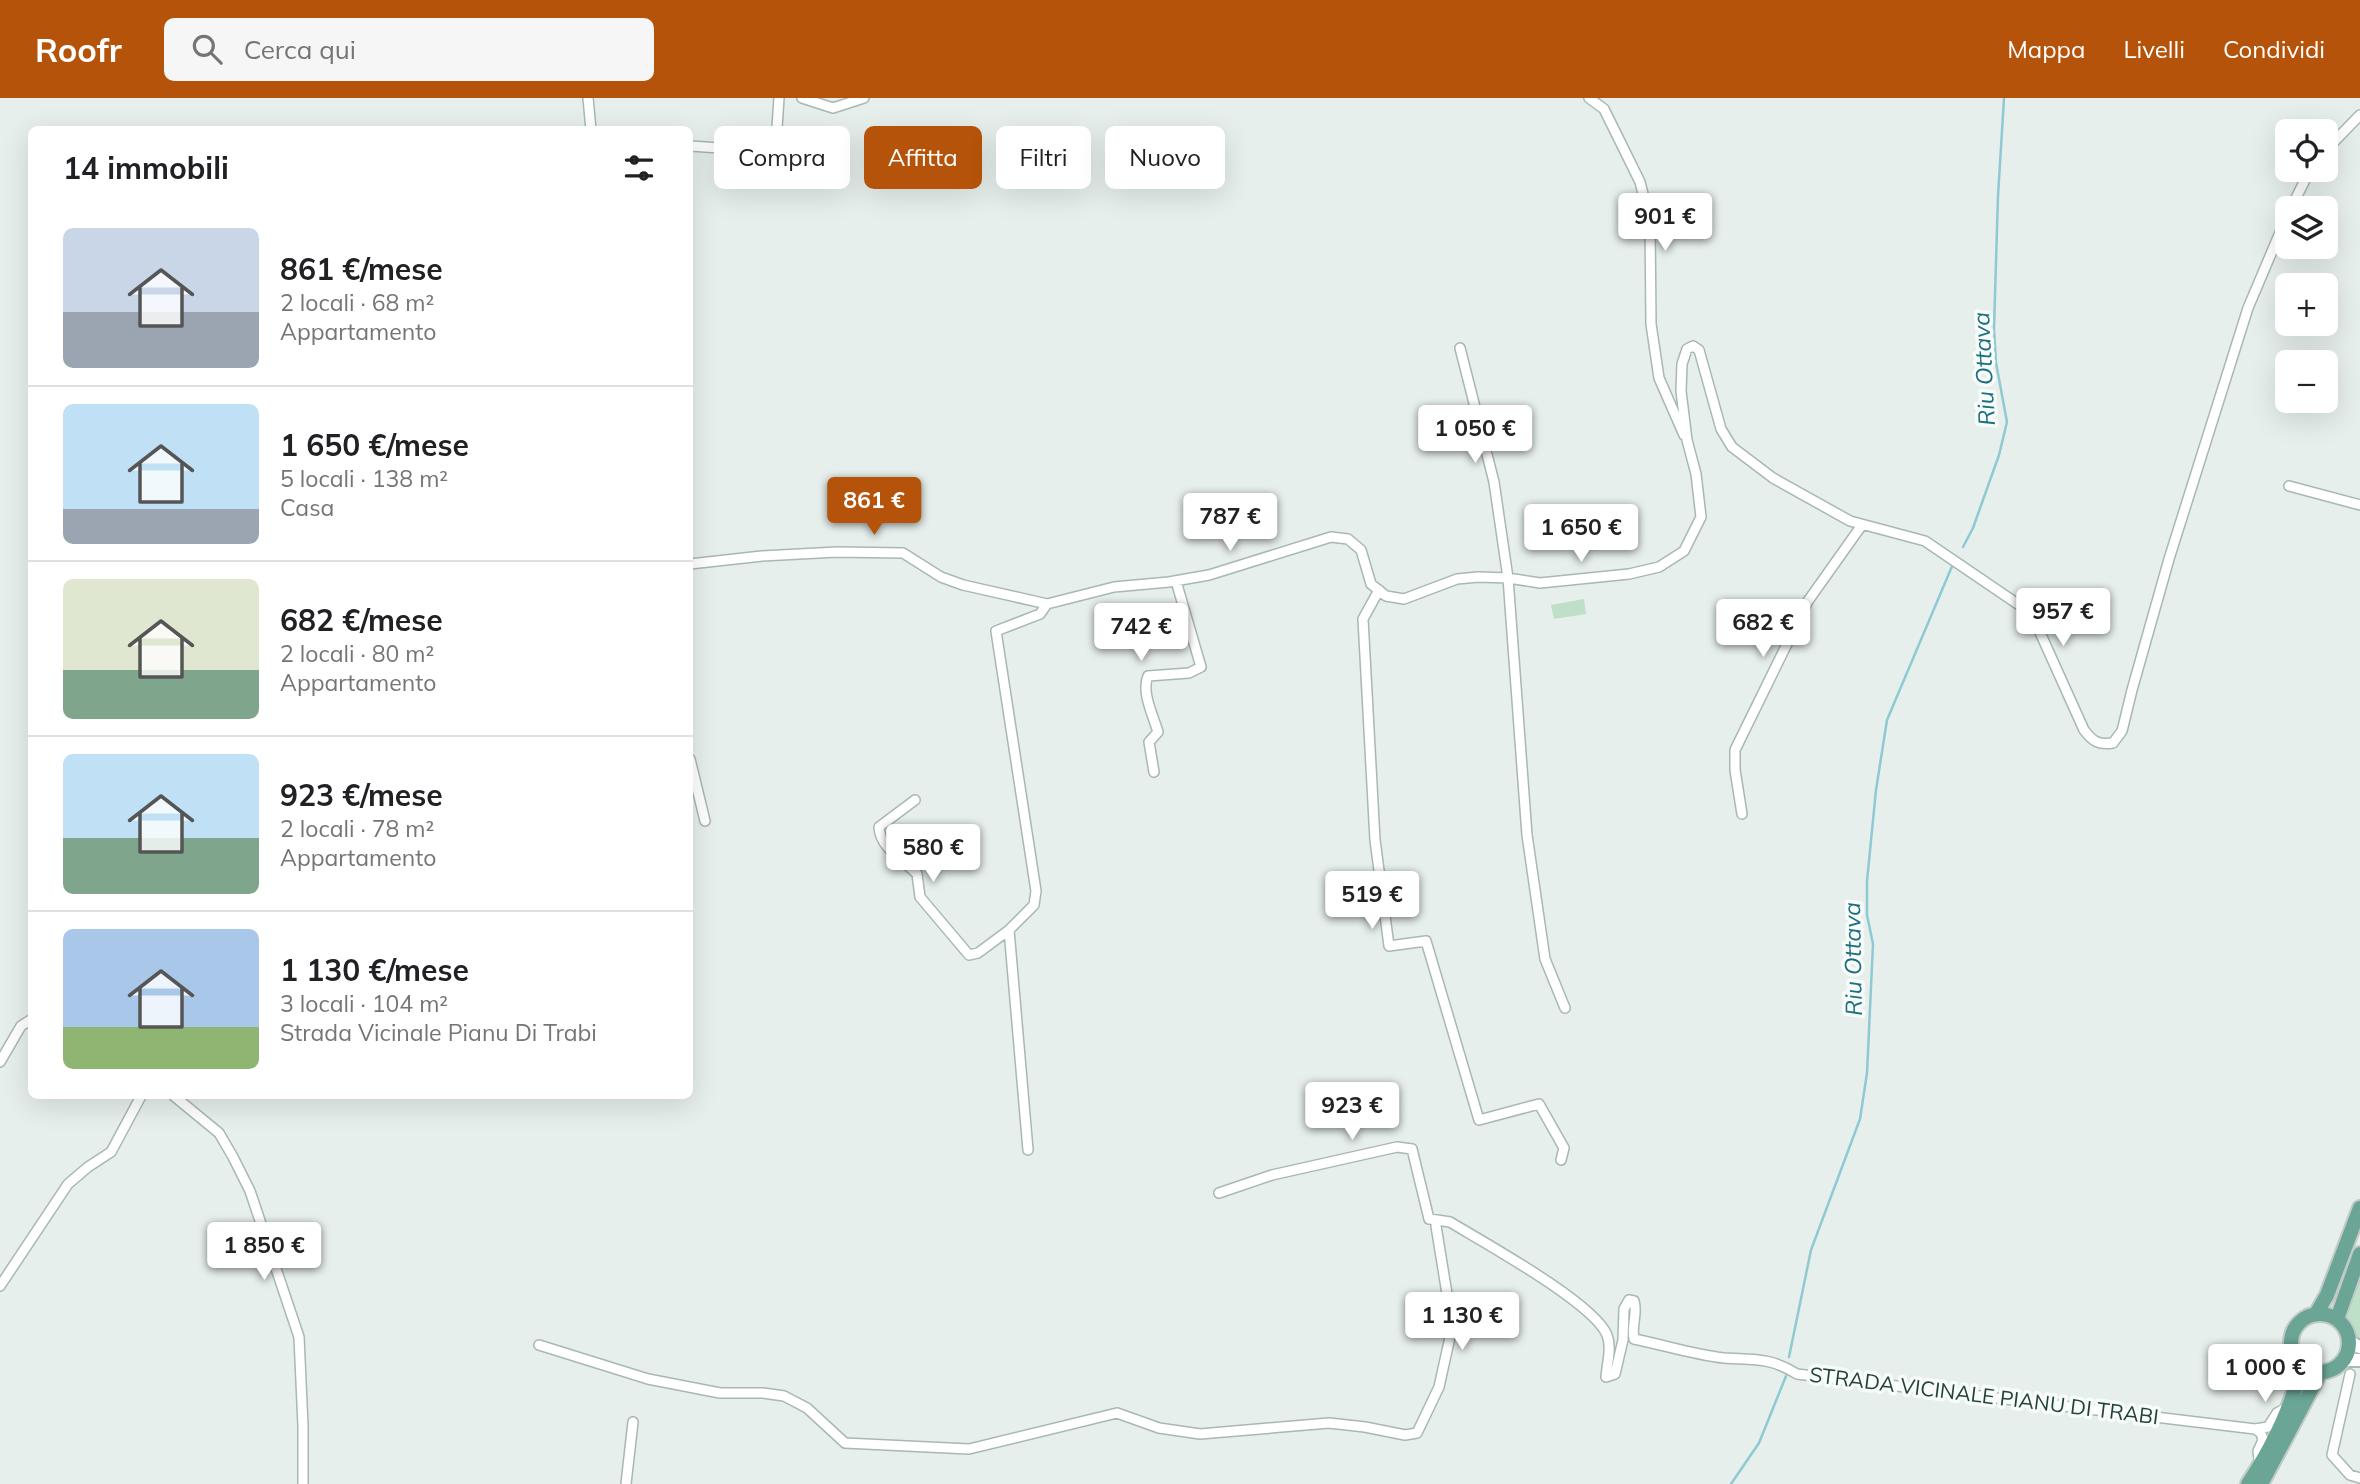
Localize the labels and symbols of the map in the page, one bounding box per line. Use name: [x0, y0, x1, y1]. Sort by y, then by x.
pin: 901 €: [1616, 194, 1714, 253]
water label: Riu Ottava: [1966, 311, 2001, 427]
pin: 1 050 €: [1410, 406, 1540, 465]
pin: 861 €: [825, 478, 923, 537]
pin: 787 €: [1181, 494, 1279, 553]
pin: 1 650 €: [1516, 504, 1646, 564]
pin: 957 €: [2014, 588, 2112, 648]
pin: 682 €: [1714, 600, 1812, 659]
pin: 742 €: [1092, 603, 1190, 663]
pin: 580 €: [884, 824, 982, 884]
pin: 519 €: [1323, 872, 1421, 931]
water label: Riu Ottava: [1837, 902, 1868, 1016]
pin: 923 €: [1303, 1082, 1401, 1142]
pin: 1 850 €: [199, 1222, 329, 1282]
pin: 1 130 €: [1397, 1292, 1527, 1352]
pin: 1 000 €: [2200, 1344, 2330, 1404]
street label: STRADA VICINALE PIANU DI TRABI: [1808, 1361, 2160, 1429]

